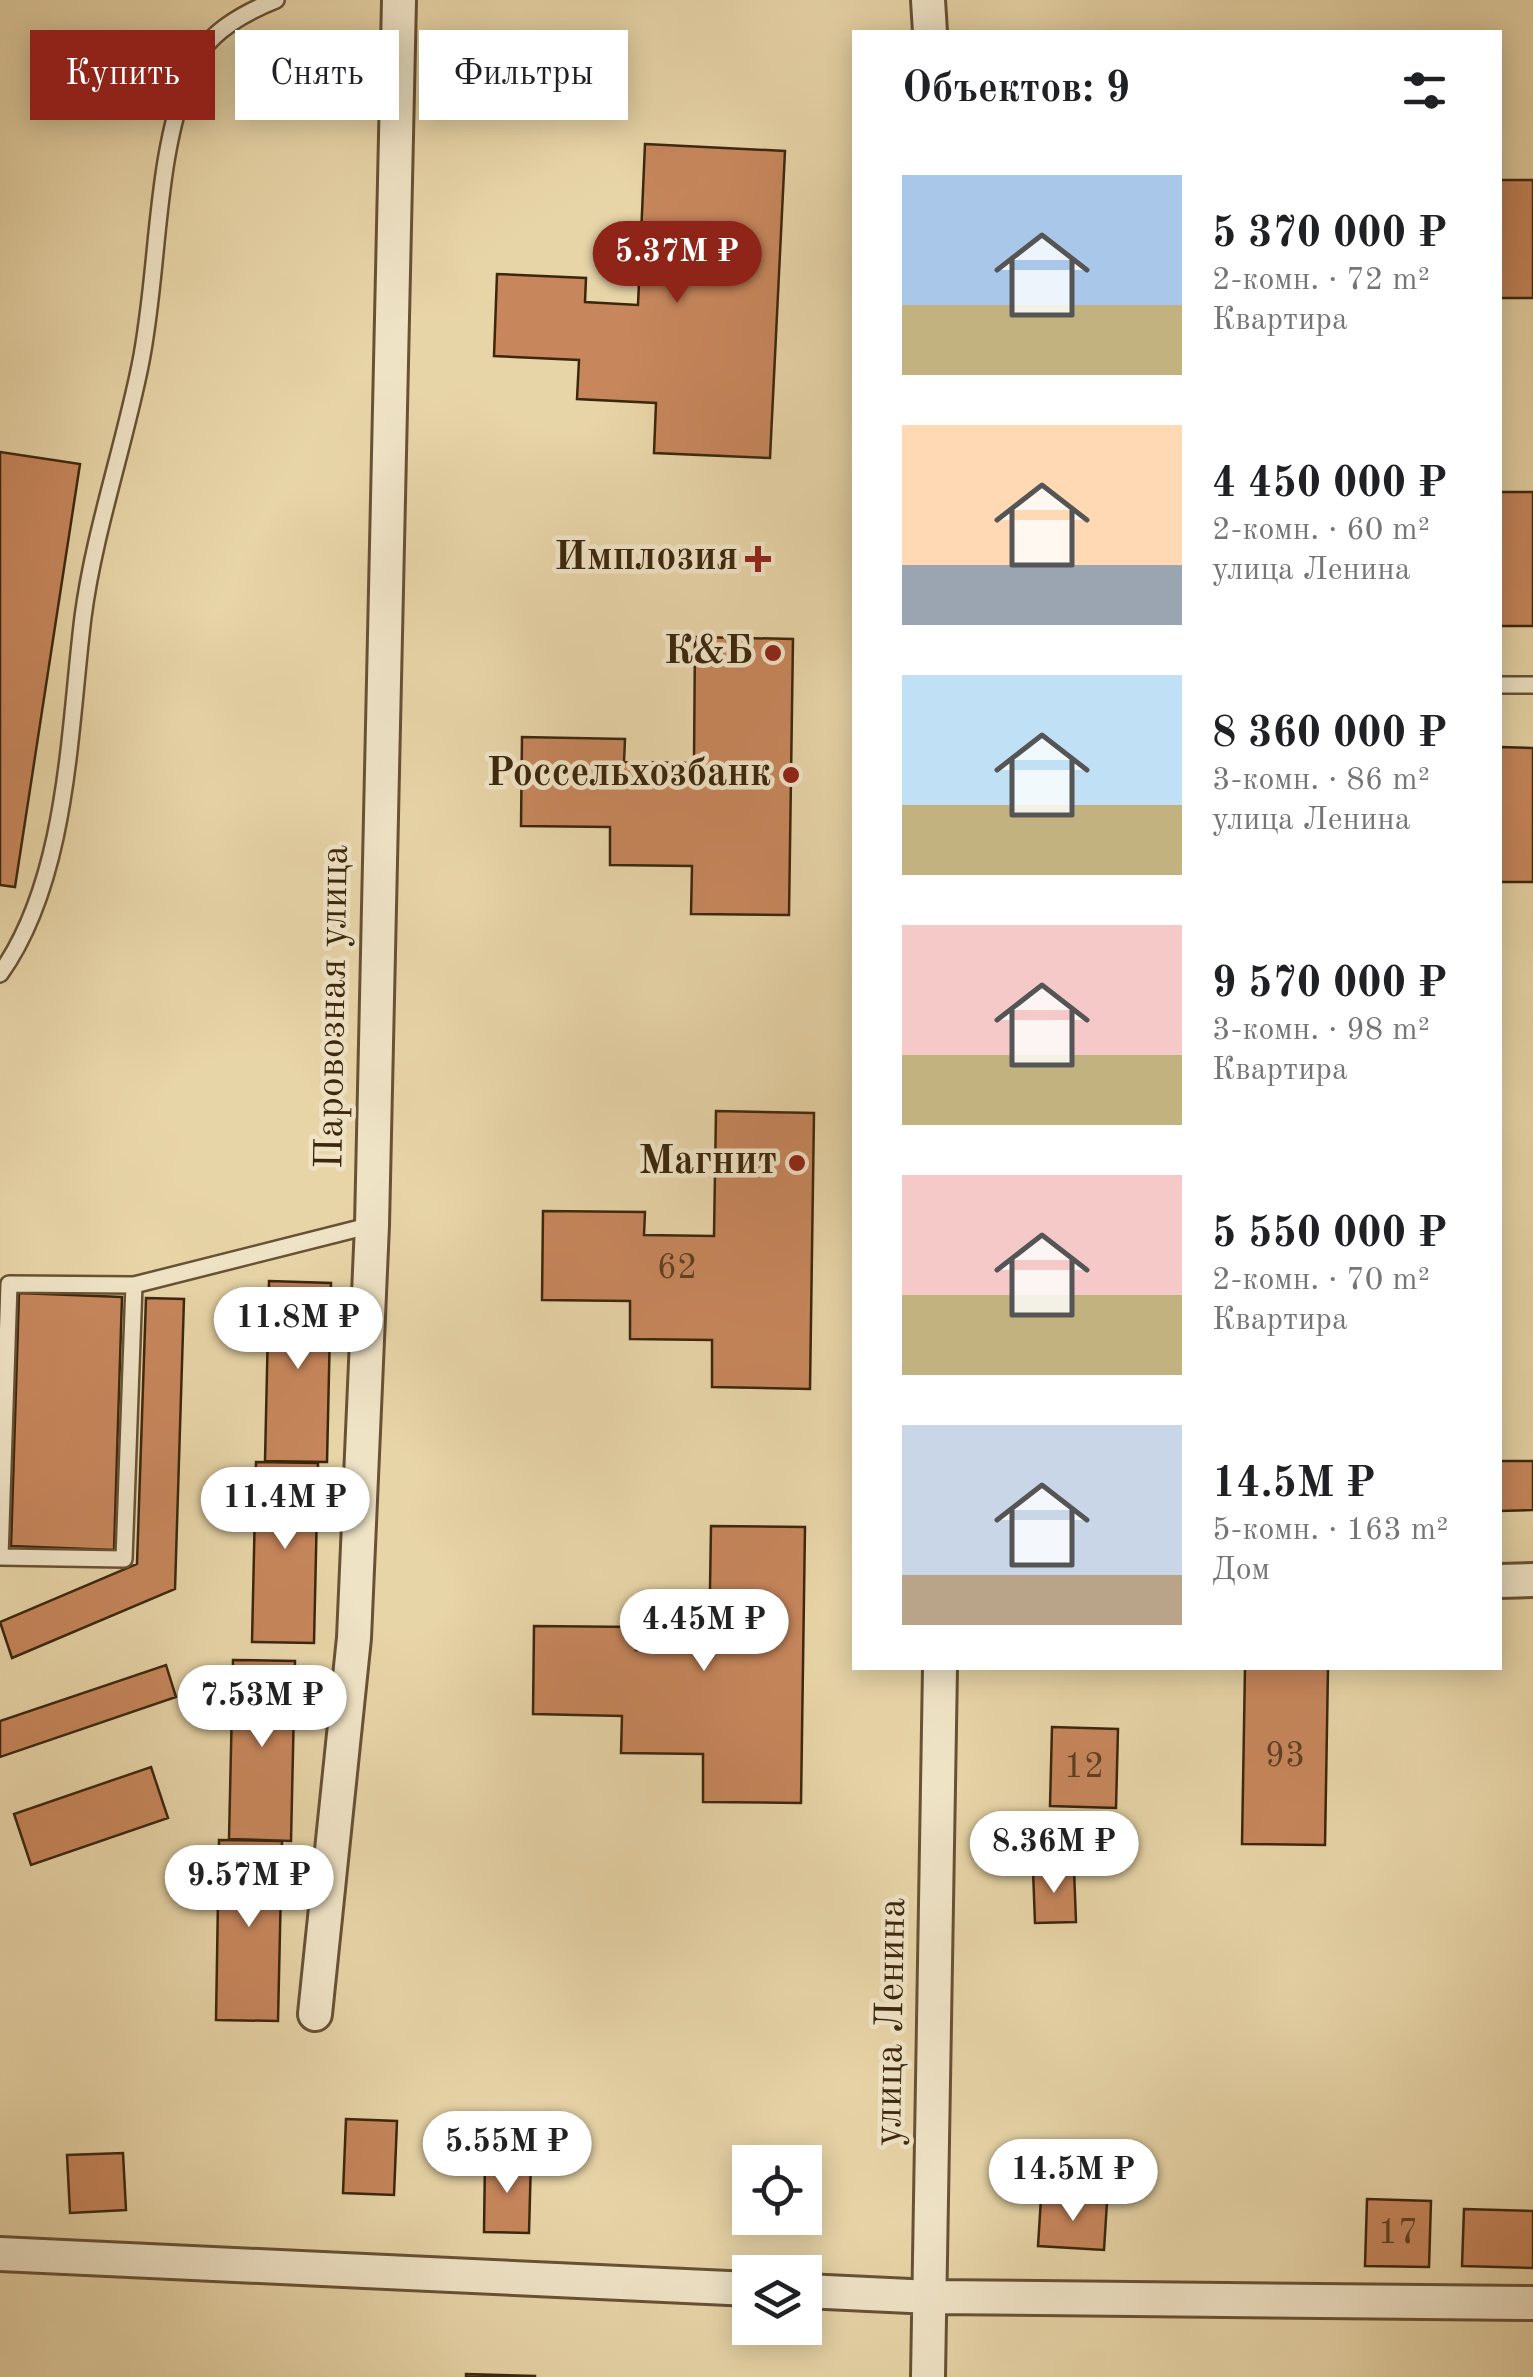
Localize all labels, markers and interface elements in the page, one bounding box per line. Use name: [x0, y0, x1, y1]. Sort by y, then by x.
chip: Купить: [30, 30, 215, 120]
chip: Снять: [235, 30, 399, 120]
chip: Фильтры: [419, 30, 628, 120]
icon: filters: [1397, 63, 1452, 118]
text: Объектов: 9: [902, 69, 1130, 111]
text: 5 370 000 ₽: [1212, 214, 1447, 256]
icon: home: [982, 215, 1102, 335]
pin: 5.37M ₽: [585, 221, 769, 306]
text: 5.37M ₽: [615, 237, 739, 269]
text: 2-комн. · 72 m²: [1212, 265, 1430, 297]
text: Квартира: [1212, 305, 1348, 337]
text: 4 450 000 ₽: [1212, 464, 1447, 506]
icon: home: [982, 465, 1102, 585]
text: 2-комн. · 60 m²: [1212, 515, 1430, 547]
place label: Имплозия: [554, 539, 738, 579]
marker: Имплозия: [747, 548, 769, 570]
text: улица Ленина: [1212, 555, 1411, 587]
place label: К&Б: [664, 633, 753, 673]
marker: К&Б: [762, 642, 784, 664]
text: 8 360 000 ₽: [1212, 714, 1447, 756]
icon: home: [982, 715, 1102, 835]
place label: Россельхозбанк: [487, 755, 771, 795]
marker: Россельхозбанк: [780, 764, 802, 786]
text: 3-комн. · 86 m²: [1212, 765, 1430, 797]
text: улица Ленина: [1212, 805, 1411, 837]
street label: Паровозная улица: [311, 844, 357, 1169]
text: 9 570 000 ₽: [1212, 964, 1447, 1006]
icon: home: [982, 965, 1102, 1085]
text: 3-комн. · 98 m²: [1212, 1015, 1430, 1047]
text: Квартира: [1212, 1055, 1348, 1087]
place label: Магнит: [639, 1143, 777, 1183]
marker: Магнит: [786, 1152, 808, 1174]
text: 5 550 000 ₽: [1212, 1214, 1447, 1256]
icon: home: [982, 1215, 1102, 1335]
house number: 62: [657, 1251, 697, 1286]
text: 2-комн. · 70 m²: [1212, 1265, 1430, 1297]
pin: 11.8M ₽: [206, 1287, 390, 1372]
text: 11.8M ₽: [236, 1303, 360, 1335]
text: Квартира: [1212, 1305, 1348, 1337]
text: 14.5M ₽: [1212, 1464, 1375, 1506]
icon: home: [982, 1465, 1102, 1585]
pin: 11.4M ₽: [193, 1467, 377, 1552]
text: 11.4M ₽: [223, 1483, 347, 1515]
text: 5-комн. · 163 m²: [1212, 1515, 1448, 1547]
text: Дом: [1212, 1555, 1270, 1587]
pin: 4.45M ₽: [612, 1589, 796, 1674]
text: 4.45M ₽: [642, 1605, 766, 1637]
pin: 7.53M ₽: [170, 1665, 354, 1750]
text: 7.53M ₽: [200, 1681, 324, 1713]
house number: 93: [1265, 1739, 1305, 1774]
house number: 12: [1064, 1750, 1104, 1785]
pin: 8.36M ₽: [962, 1811, 1146, 1896]
text: 8.36M ₽: [992, 1827, 1116, 1859]
pin: 9.57M ₽: [157, 1845, 341, 1930]
text: 9.57M ₽: [187, 1861, 311, 1893]
street label: улица Ленина: [870, 1897, 914, 2146]
pin: 5.55M ₽: [415, 2111, 599, 2196]
text: 5.55M ₽: [445, 2127, 569, 2159]
pin: 14.5M ₽: [981, 2139, 1165, 2224]
map controls: [732, 2145, 822, 2345]
button: locate: [732, 2145, 822, 2235]
text: 14.5M ₽: [1011, 2155, 1135, 2187]
house number: 17: [1378, 2216, 1418, 2251]
button: layers: [732, 2255, 822, 2345]

